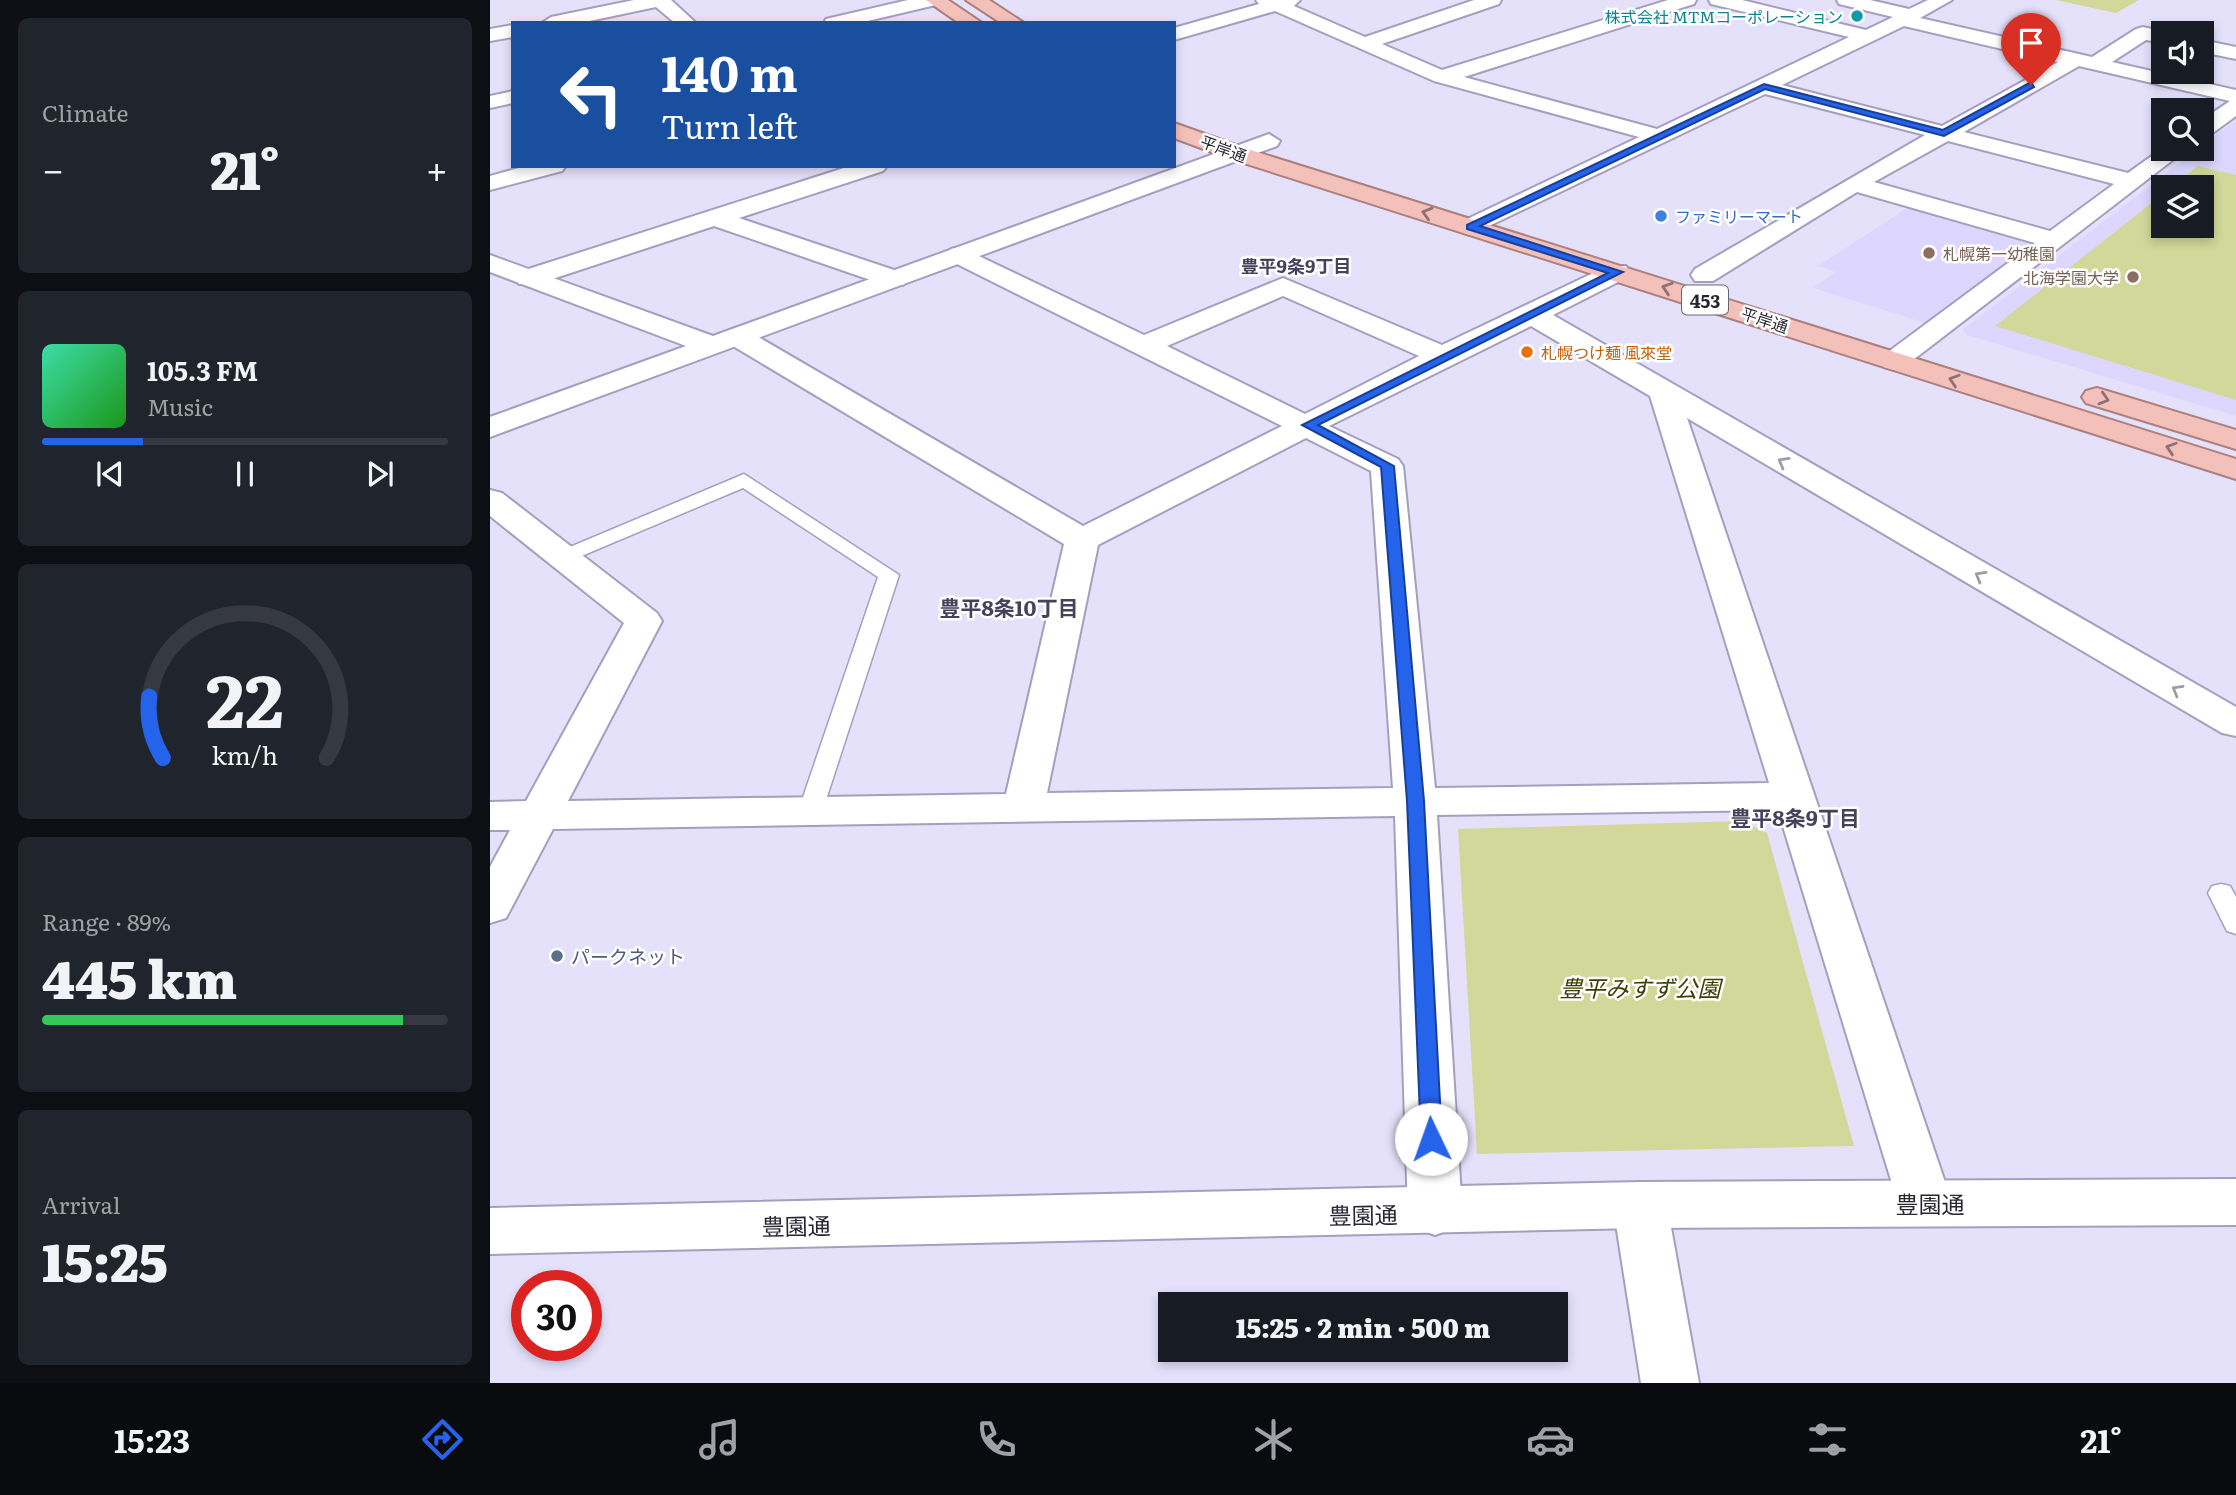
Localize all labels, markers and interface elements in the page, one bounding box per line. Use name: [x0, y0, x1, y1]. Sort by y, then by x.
place label: 株式会社 MTMコーポレーション: [1605, 4, 1843, 28]
marker: 株式会社 MTMコーポレーション: [1849, 8, 1865, 24]
pin: [2001, 13, 2061, 85]
map controls: [2151, 21, 2214, 238]
button: sound: [2151, 21, 2214, 84]
icon: arrive: [2012, 24, 2050, 62]
text: 140 m: [661, 34, 798, 107]
icon: left: [546, 49, 637, 140]
text: Climate: [42, 95, 128, 129]
button: search: [2151, 98, 2214, 161]
text: Turn left: [661, 101, 798, 149]
text: 21°: [210, 129, 280, 206]
street label: 平岸通: [1197, 129, 1251, 167]
text: −: [42, 139, 64, 196]
text: +: [426, 139, 448, 196]
button: layers: [2151, 175, 2214, 238]
place label: ファミリーマート: [1675, 204, 1803, 228]
one-way arrow: [1421, 207, 1433, 221]
marker: ファミリーマート: [1653, 208, 1669, 224]
place label: 札幌第一幼稚園: [1943, 241, 2055, 265]
marker: 札幌第一幼稚園: [1921, 245, 1937, 261]
district label: 豊平9条9丁目: [1241, 252, 1351, 279]
place label: 北海学園大学: [2023, 265, 2119, 289]
marker: 北海学園大学: [2125, 269, 2141, 285]
one-way arrow: [1662, 282, 1674, 296]
road number: 453: [1682, 286, 1728, 314]
street label: 平岸通: [1738, 300, 1792, 338]
place label: 札幌つけ麺 風來堂: [1541, 340, 1672, 364]
marker: 札幌つけ麺 風來堂: [1519, 344, 1535, 360]
text: 105.3 FM: [147, 350, 258, 389]
one-way arrow: [1948, 373, 1960, 388]
text: Music: [147, 389, 213, 423]
one-way arrow: [2097, 391, 2109, 406]
one-way arrow: [2165, 442, 2177, 457]
icon: previous: [91, 455, 129, 493]
icon: pause: [226, 455, 264, 493]
icon: next: [361, 455, 399, 493]
one-way arrow: [1778, 457, 1791, 470]
one-way arrow: [1975, 571, 1987, 584]
district label: 豊平8条10丁目: [940, 591, 1079, 622]
text: 22: [206, 642, 284, 750]
one-way arrow: [2172, 685, 2184, 698]
text: km/h: [212, 735, 278, 772]
district label: 豊平8条9丁目: [1730, 801, 1860, 832]
text: Range · 89%: [42, 904, 171, 938]
text: 445 km: [42, 938, 237, 1015]
place label: パークネット: [571, 942, 685, 970]
marker: パークネット: [549, 948, 565, 964]
park label: 豊平みすず公園: [1560, 970, 1724, 1004]
position arrow: [1394, 1102, 1468, 1176]
street label: 豊園通: [1896, 1186, 1965, 1220]
text: Arrival: [42, 1187, 121, 1221]
street label: 豊園通: [1328, 1196, 1398, 1232]
street label: 豊園通: [761, 1207, 831, 1243]
text: 15:25: [42, 1221, 168, 1298]
speed limit sign: 30: [511, 1270, 602, 1361]
text: 15:25 · 2 min · 500 m: [1236, 1307, 1490, 1346]
text: 15:23: [114, 1415, 190, 1463]
icon: directions: [418, 1415, 467, 1464]
icon: music: [695, 1415, 744, 1464]
icon: phone: [972, 1415, 1021, 1464]
icon: climate: [1249, 1415, 1298, 1464]
icon: car: [1526, 1415, 1575, 1464]
icon: filters: [1803, 1415, 1852, 1464]
text: 21°: [2080, 1415, 2122, 1463]

